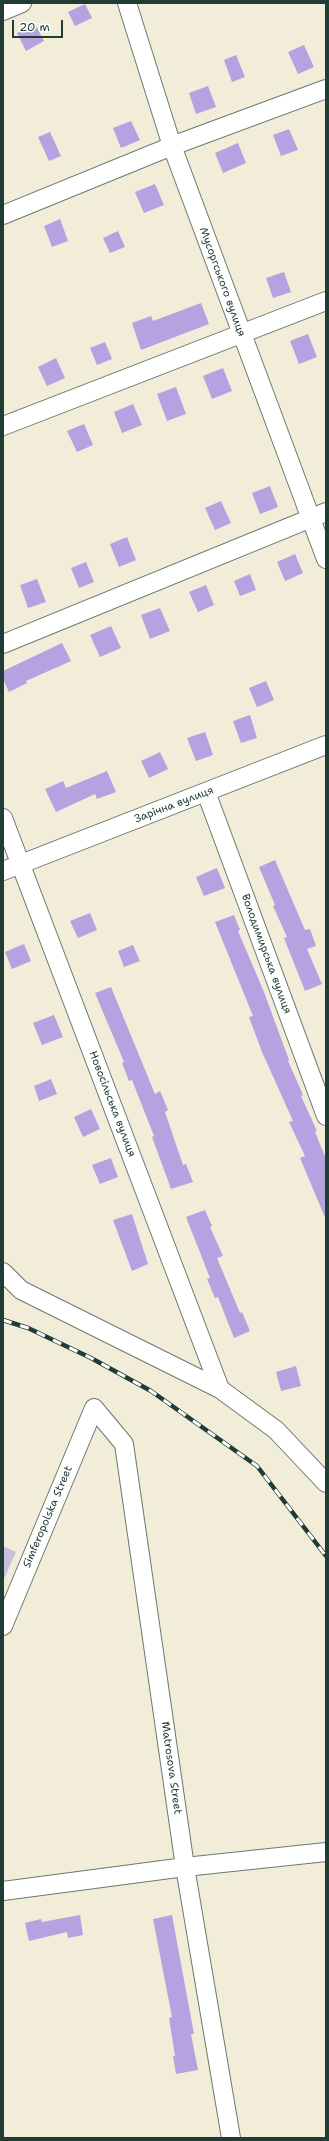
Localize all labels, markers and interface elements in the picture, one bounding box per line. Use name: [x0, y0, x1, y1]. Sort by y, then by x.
scale bar: [14, 12, 65, 38]
text: 20 m: [19, 19, 50, 35]
street label: Мусоргського вулиця: [196, 225, 248, 339]
street label: Зарічна вулиця: [133, 784, 215, 826]
street label: Володимирська вулиця: [238, 892, 294, 1016]
street label: Новосільська вулиця: [86, 1049, 138, 1159]
street label: Simferopolska Street: [20, 1464, 76, 1570]
street label: Matrosova Street: [158, 1721, 184, 1815]

